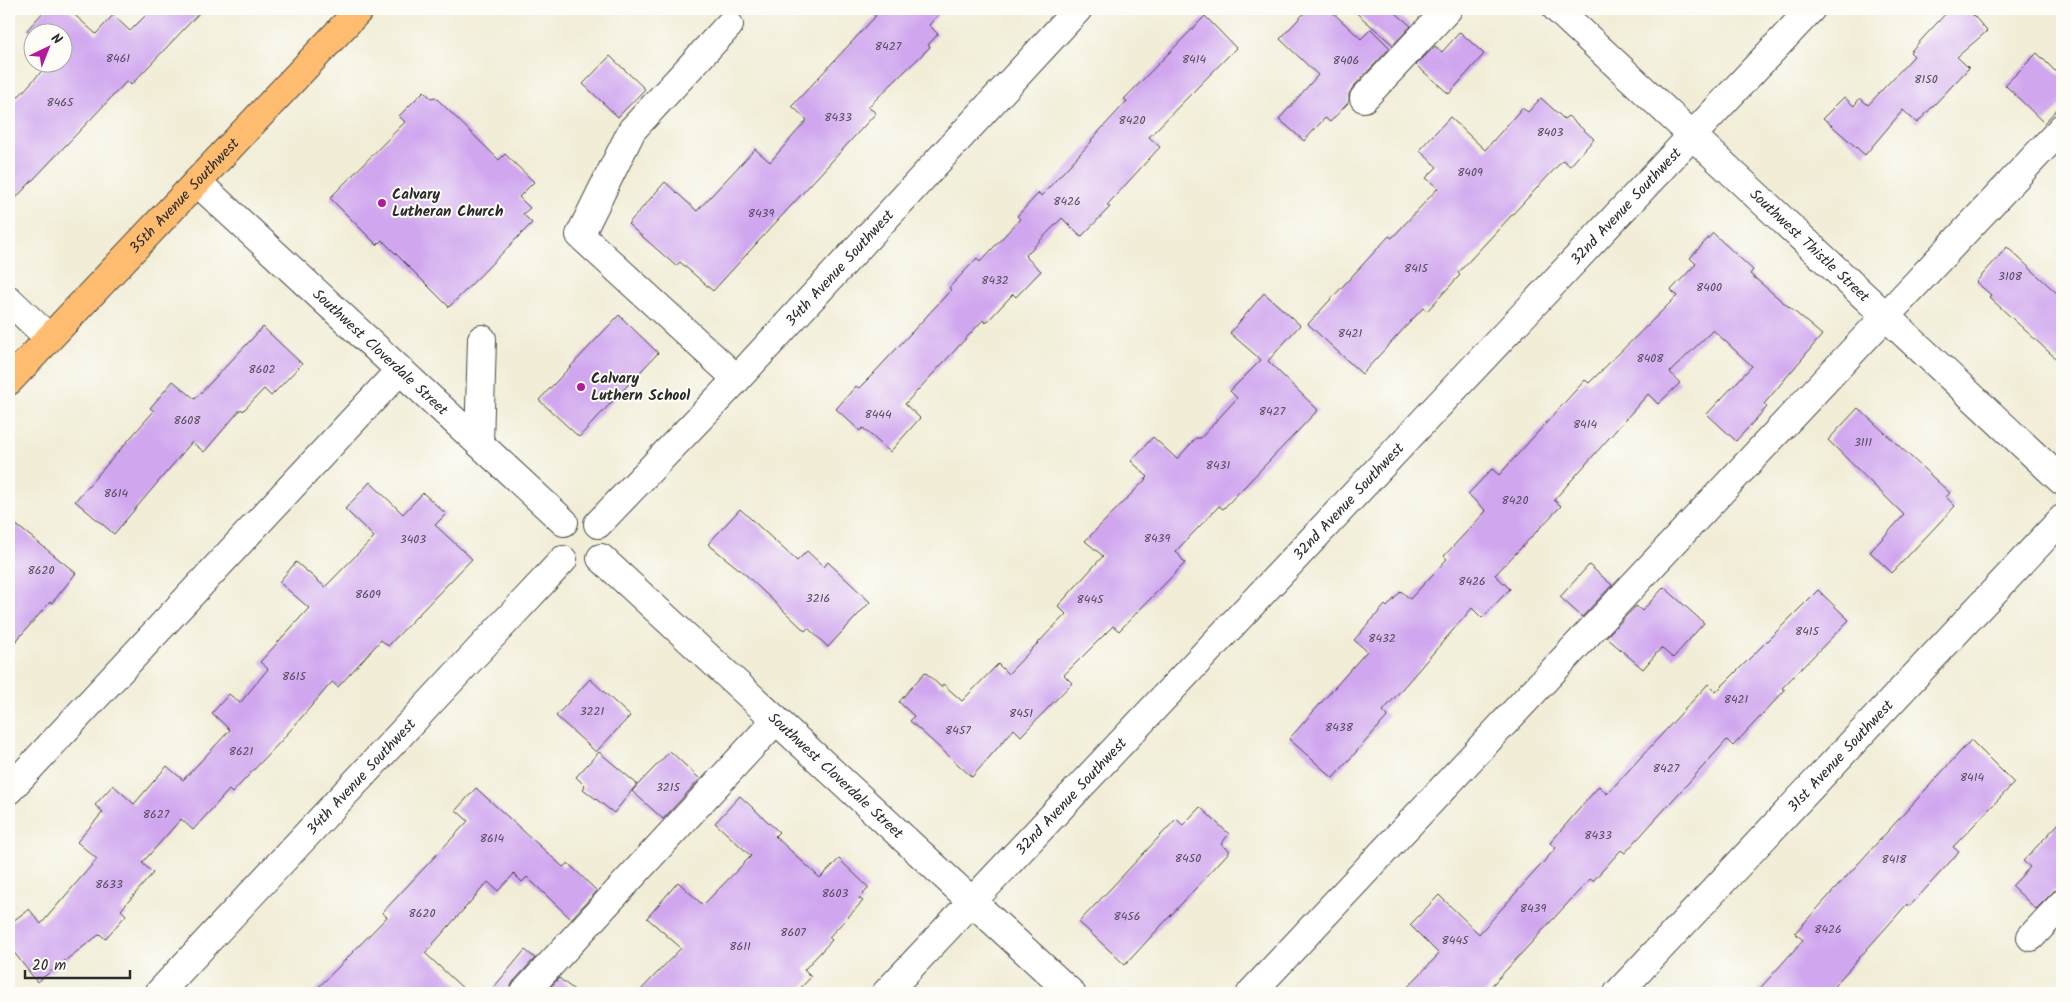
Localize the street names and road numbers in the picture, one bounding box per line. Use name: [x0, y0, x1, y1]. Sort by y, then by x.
street label: 35th Avenue Southwest: [124, 133, 246, 260]
street label: 32nd Avenue Southwest: [1565, 142, 1688, 271]
street label: Southwest Thistle Street: [1743, 183, 1875, 309]
street label: 34th Avenue Southwest: [780, 204, 901, 333]
street label: Southwest Cloverdale Street: [306, 283, 453, 422]
street label: 32nd Avenue Southwest: [1288, 437, 1411, 566]
street label: 31st Avenue Southwest: [1782, 695, 1900, 818]
street label: Southwest Cloverdale Street: [762, 707, 909, 845]
street label: 34th Avenue Southwest: [301, 713, 422, 841]
street label: 32nd Avenue Southwest: [1010, 733, 1133, 861]

